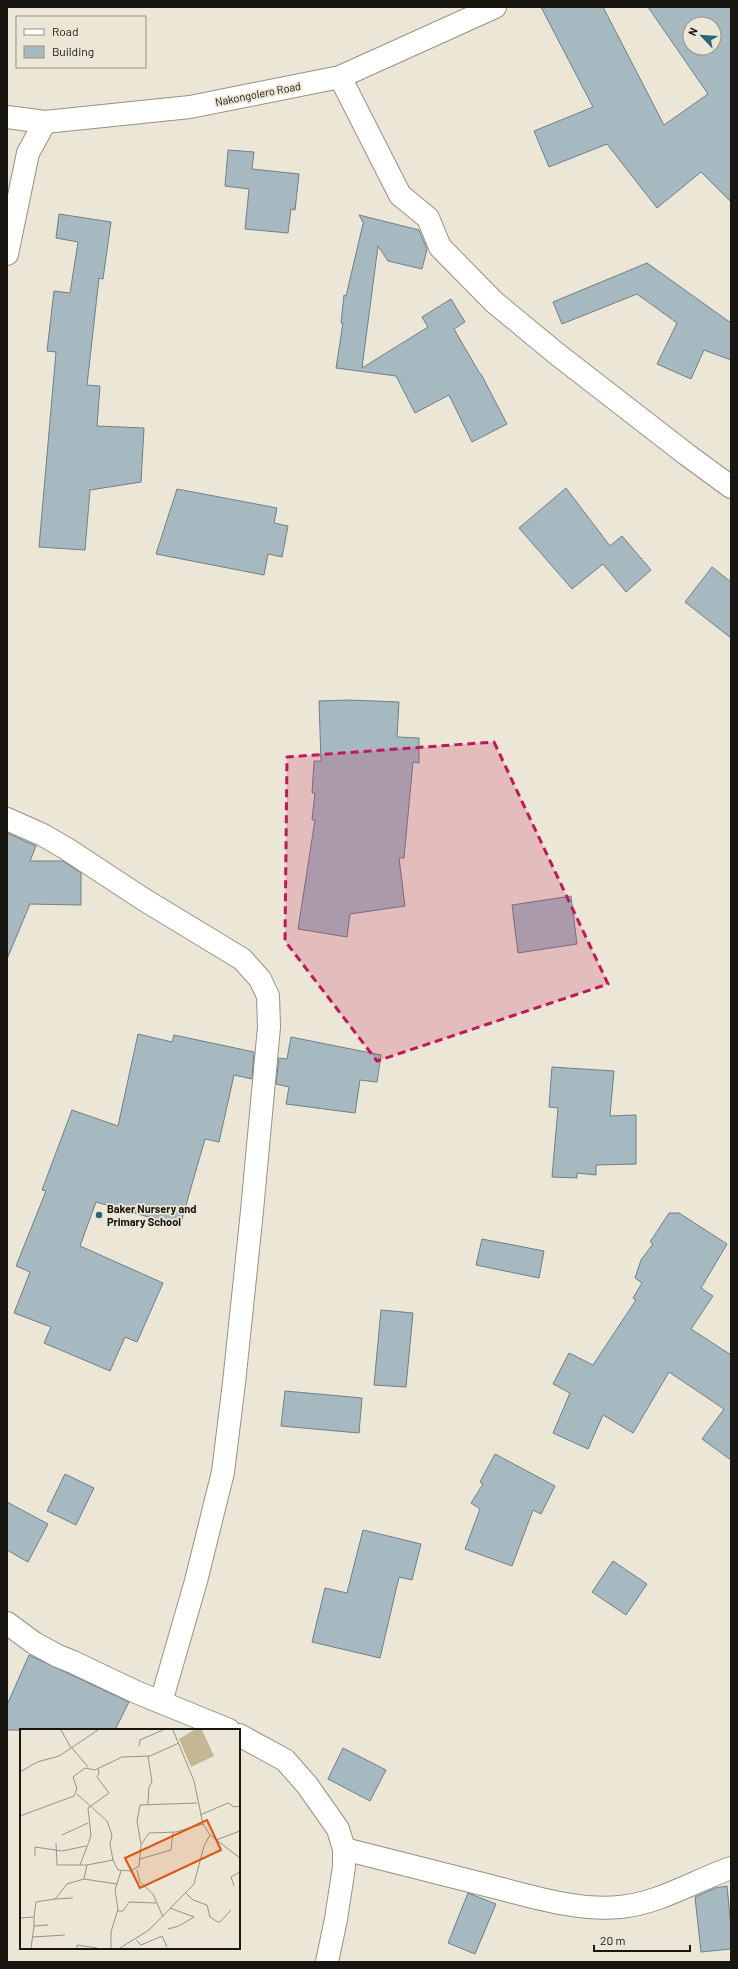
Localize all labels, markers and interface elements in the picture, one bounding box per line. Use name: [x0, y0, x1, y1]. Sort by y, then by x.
legend: [16, 16, 146, 68]
north arrow: [682, 16, 722, 56]
text: Road: [52, 24, 79, 38]
text: N: [685, 25, 700, 38]
text: Building: [52, 44, 94, 58]
street label: Nakongolero Road: [214, 79, 302, 108]
place label: Baker Nursery and Primary School: [107, 1202, 196, 1228]
marker: Baker Nursery and Primary School: [94, 1210, 104, 1220]
inset map: [20, 1729, 240, 1949]
scale bar: [594, 1927, 690, 1953]
text: 20 m: [600, 1933, 626, 1947]

